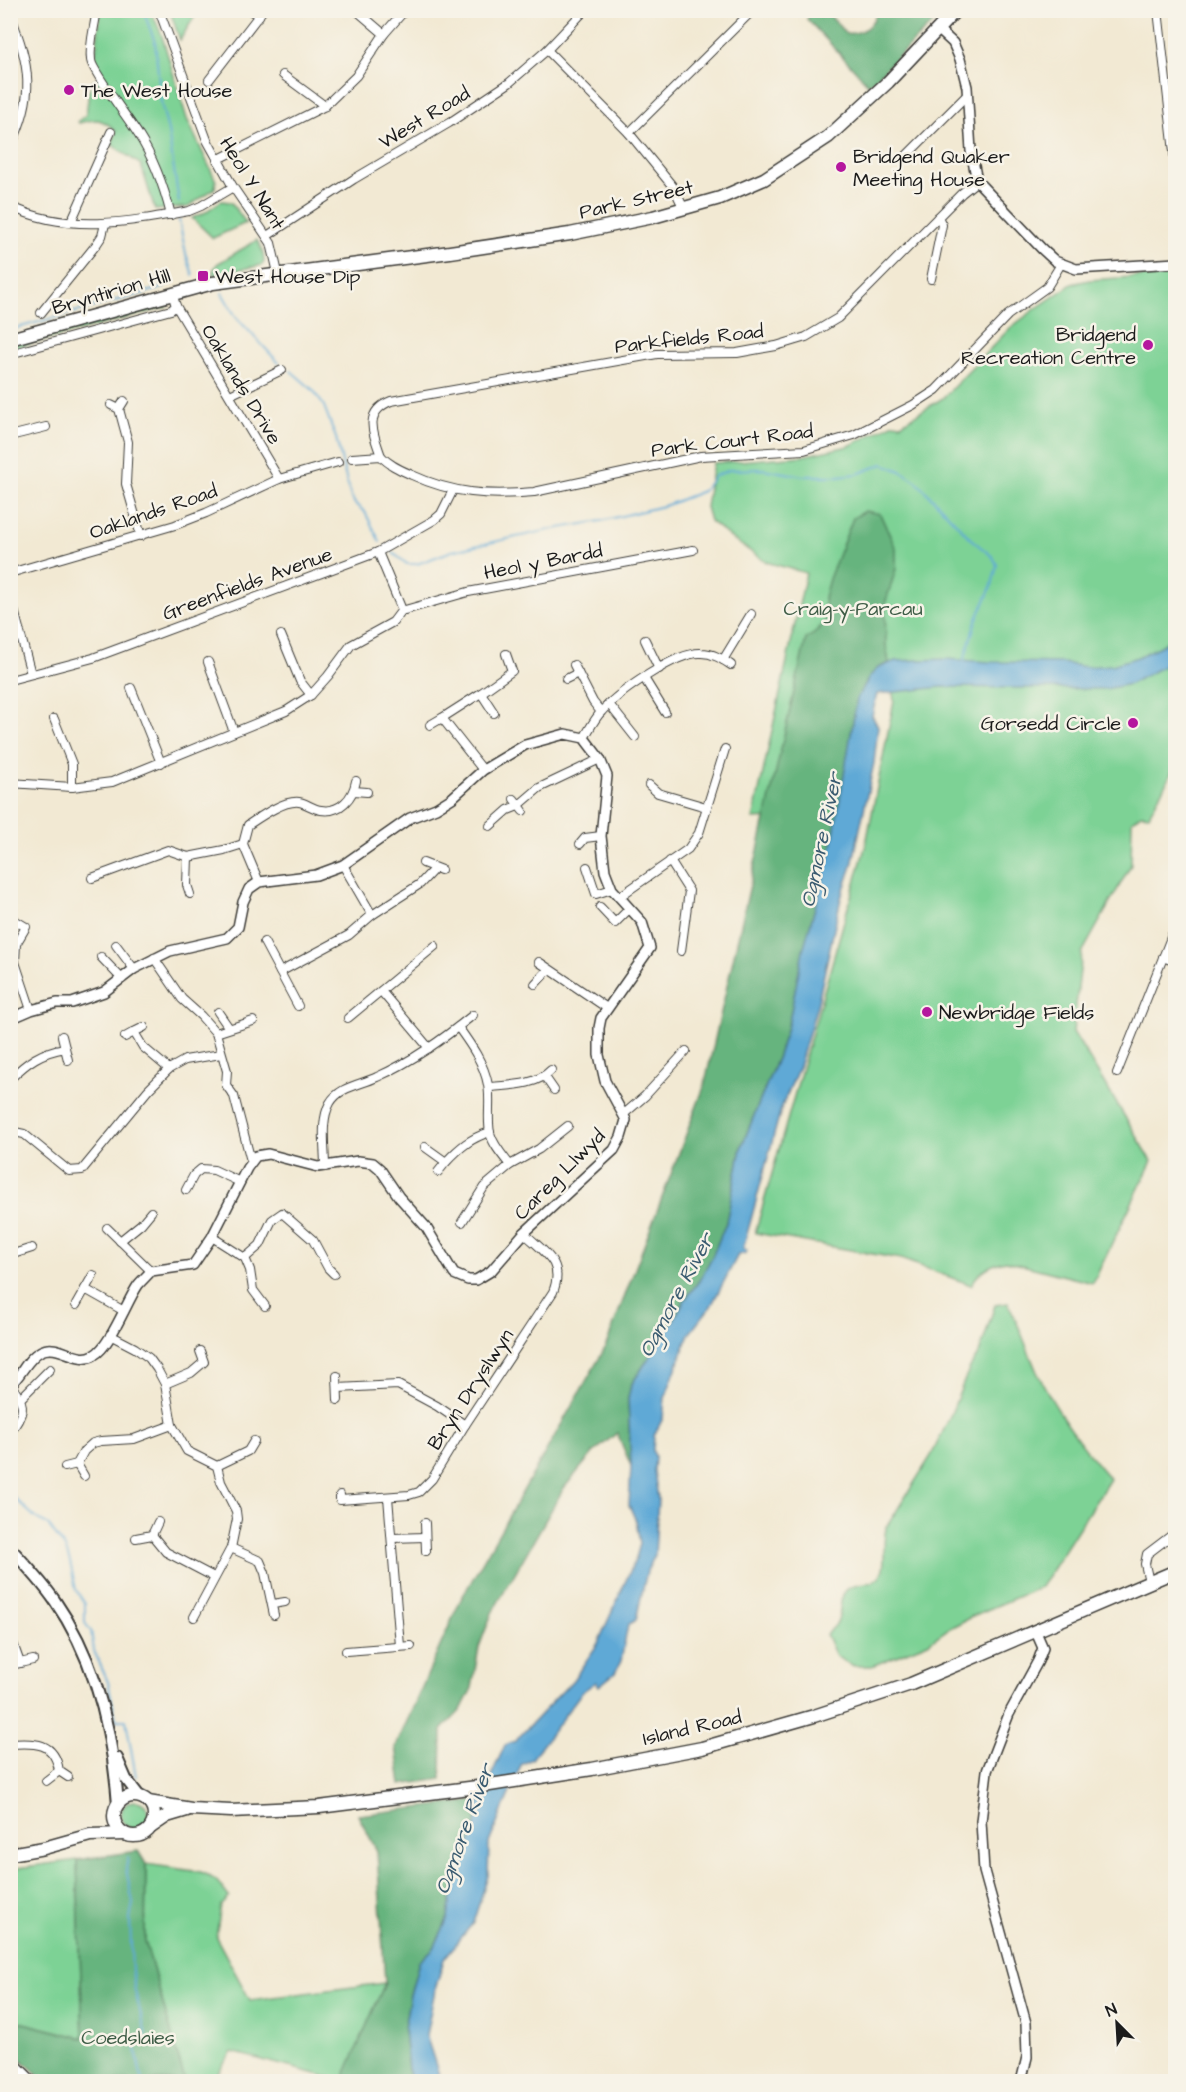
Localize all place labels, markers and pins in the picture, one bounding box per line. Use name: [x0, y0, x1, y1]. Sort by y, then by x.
place label: The West House: [81, 77, 233, 105]
marker: The West House: [62, 83, 76, 97]
place label: Bridgend Quaker Meeting House: [853, 143, 1010, 195]
marker: Bridgend Quaker Meeting House: [834, 160, 848, 174]
place label: West House Dip: [215, 263, 360, 291]
marker: West House Dip: [196, 269, 210, 283]
place label: Bridgend Recreation Centre: [961, 321, 1136, 372]
marker: Bridgend Recreation Centre: [1141, 338, 1155, 352]
place label: Gorsedd Circle: [981, 710, 1121, 738]
marker: Gorsedd Circle: [1126, 716, 1140, 730]
place label: Newbridge Fields: [939, 999, 1094, 1028]
marker: Newbridge Fields: [920, 1005, 934, 1019]

